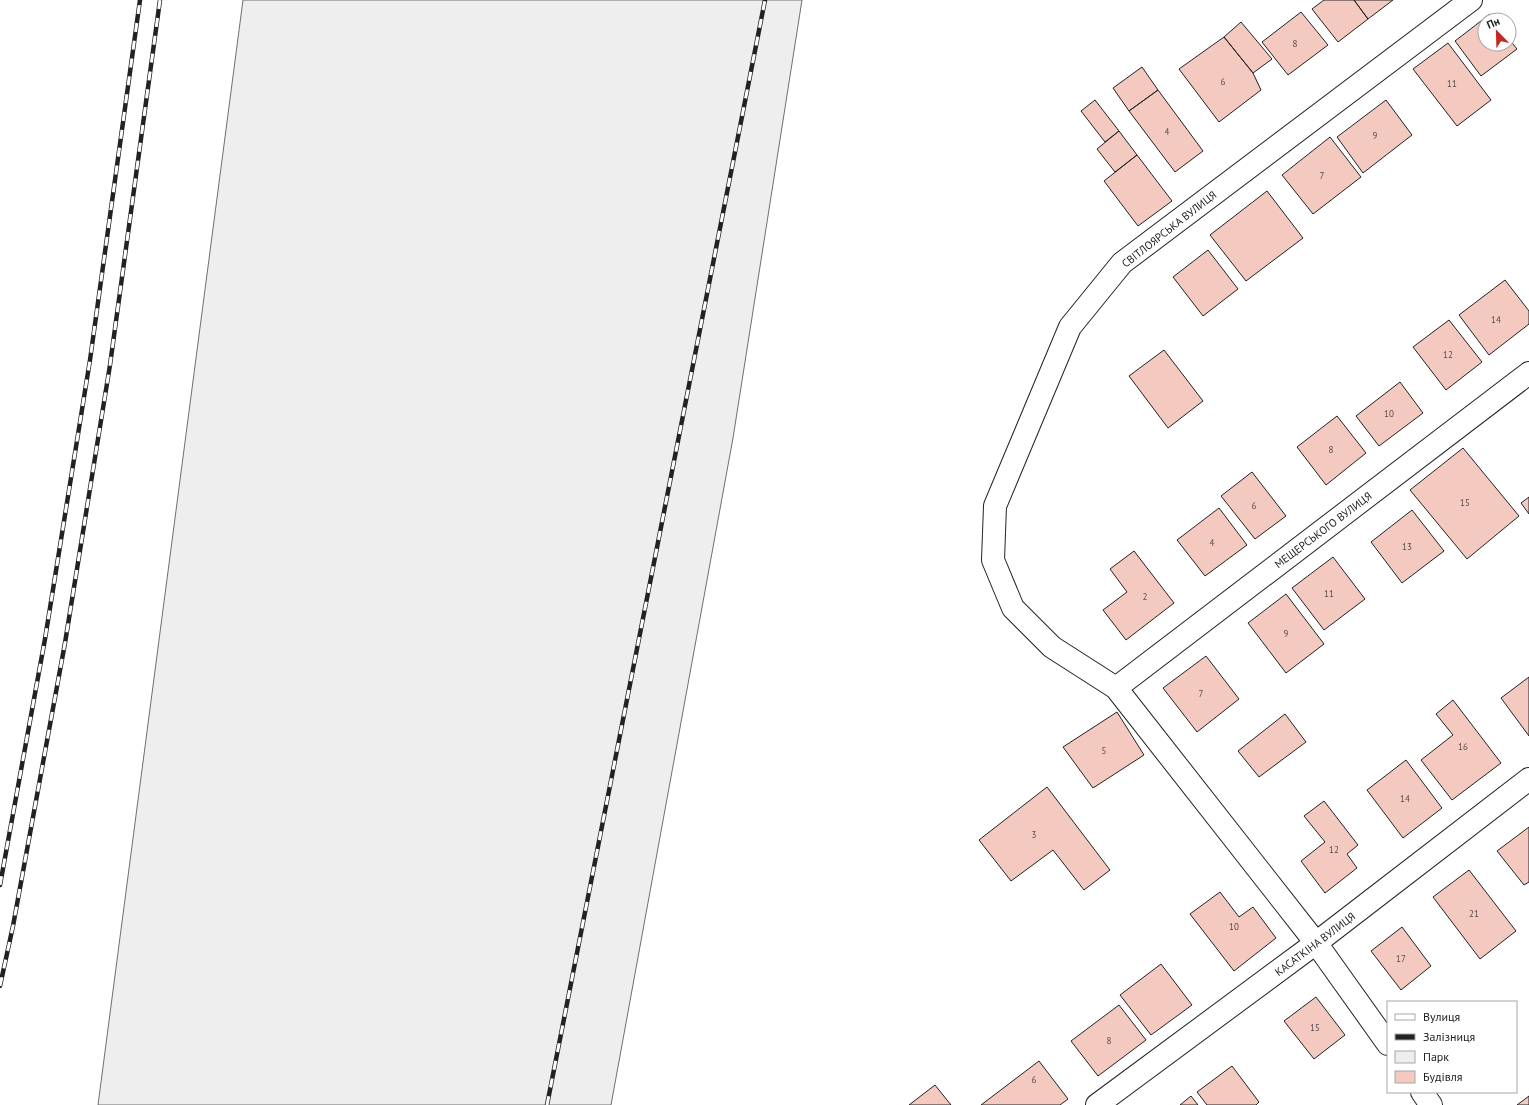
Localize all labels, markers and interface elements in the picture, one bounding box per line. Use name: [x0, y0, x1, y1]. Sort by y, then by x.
north arrow: [1477, 12, 1517, 52]
text: Пн: [1484, 14, 1502, 32]
house number: 8: [1293, 38, 1298, 49]
house number: 6: [1221, 76, 1226, 87]
house number: 11: [1447, 78, 1457, 89]
house number: 4: [1165, 126, 1170, 137]
house number: 9: [1373, 130, 1378, 141]
house number: 7: [1320, 170, 1325, 181]
street label: СВІТЛОЯРСЬКА ВУЛИЦЯ: [1119, 188, 1219, 270]
house number: 14: [1491, 314, 1501, 325]
house number: 12: [1443, 349, 1453, 360]
house number: 10: [1384, 408, 1394, 419]
house number: 8: [1329, 444, 1334, 455]
street label: МЕЩЕРСЬКОГО ВУЛИЦЯ: [1272, 489, 1374, 571]
house number: 15: [1460, 497, 1470, 508]
house number: 6: [1252, 500, 1257, 511]
house number: 4: [1210, 537, 1215, 548]
house number: 13: [1402, 541, 1412, 552]
house number: 11: [1324, 588, 1334, 599]
house number: 2: [1143, 591, 1148, 602]
house number: 9: [1284, 628, 1289, 639]
house number: 7: [1199, 688, 1204, 699]
house number: 16: [1458, 741, 1468, 752]
house number: 5: [1102, 745, 1107, 756]
house number: 14: [1400, 793, 1410, 804]
house number: 3: [1032, 829, 1037, 840]
house number: 12: [1329, 844, 1339, 855]
house number: 21: [1469, 908, 1479, 919]
street label: КАСАТКІНА ВУЛИЦЯ: [1272, 909, 1358, 979]
house number: 10: [1229, 921, 1239, 932]
house number: 17: [1396, 953, 1406, 964]
legend: [1387, 1001, 1517, 1093]
text: Вулиця: [1423, 1009, 1460, 1024]
house number: 15: [1310, 1022, 1320, 1033]
text: Залізниця: [1423, 1029, 1475, 1044]
house number: 8: [1107, 1035, 1112, 1046]
text: Парк: [1423, 1049, 1449, 1064]
text: Будівля: [1423, 1069, 1462, 1084]
house number: 6: [1032, 1074, 1037, 1085]

